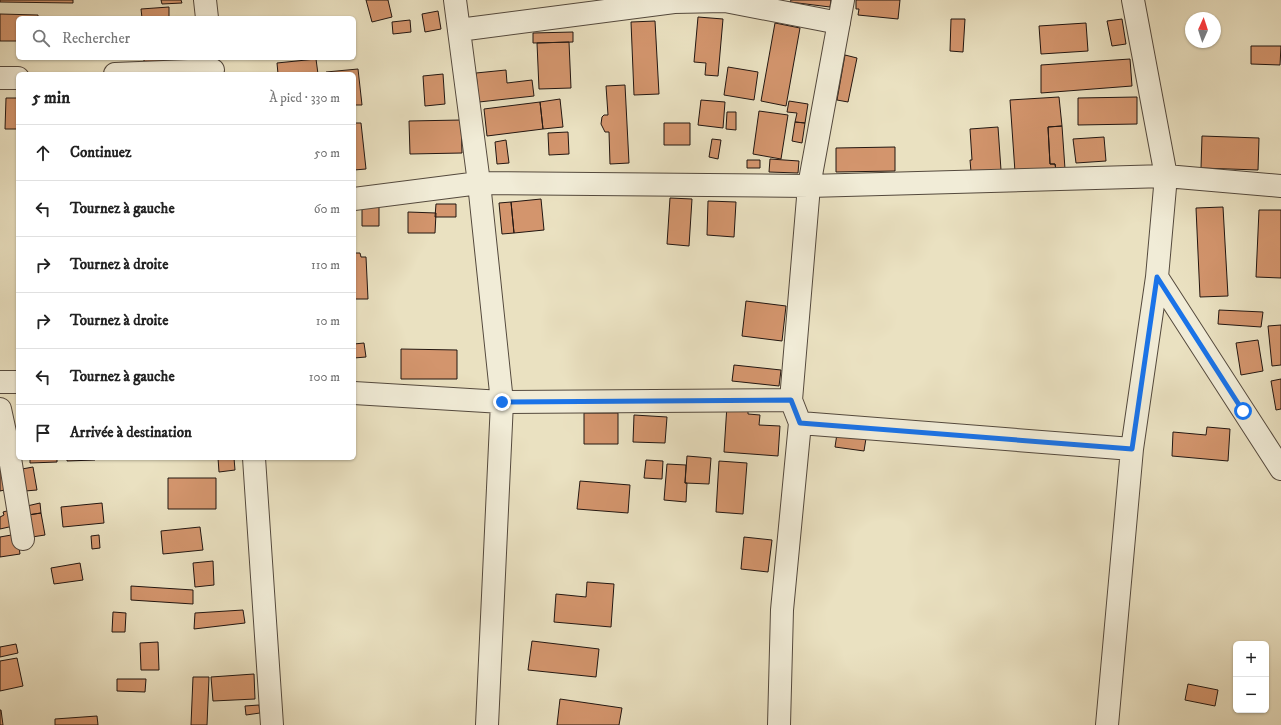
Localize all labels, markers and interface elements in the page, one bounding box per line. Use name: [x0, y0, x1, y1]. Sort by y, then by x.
north arrow: [1185, 12, 1221, 48]
search box: [16, 16, 356, 60]
icon: search: [30, 27, 52, 49]
text: Rechercher: [62, 29, 130, 48]
text: 5 min: [32, 87, 70, 109]
text: À pied · 330 m: [269, 90, 340, 106]
icon: ahead: [32, 142, 54, 164]
text: Continuez: [70, 143, 131, 162]
text: 50 m: [314, 145, 340, 161]
icon: left: [32, 198, 54, 220]
text: Tournez à gauche: [70, 199, 175, 218]
text: 60 m: [314, 201, 340, 217]
icon: right: [32, 254, 54, 276]
text: Tournez à droite: [70, 255, 168, 274]
text: 110 m: [311, 257, 340, 273]
icon: right: [32, 310, 54, 332]
text: Tournez à droite: [70, 311, 168, 330]
text: 10 m: [316, 313, 340, 329]
icon: left: [32, 366, 54, 388]
text: Tournez à gauche: [70, 367, 175, 386]
text: 100 m: [309, 369, 340, 385]
route end: [493, 393, 511, 411]
route start: [1234, 402, 1252, 420]
icon: arrive: [32, 422, 54, 444]
text: Arrivée à destination: [70, 423, 192, 442]
map controls: [1233, 641, 1269, 713]
button: +: [1233, 641, 1269, 677]
button: −: [1233, 677, 1269, 713]

